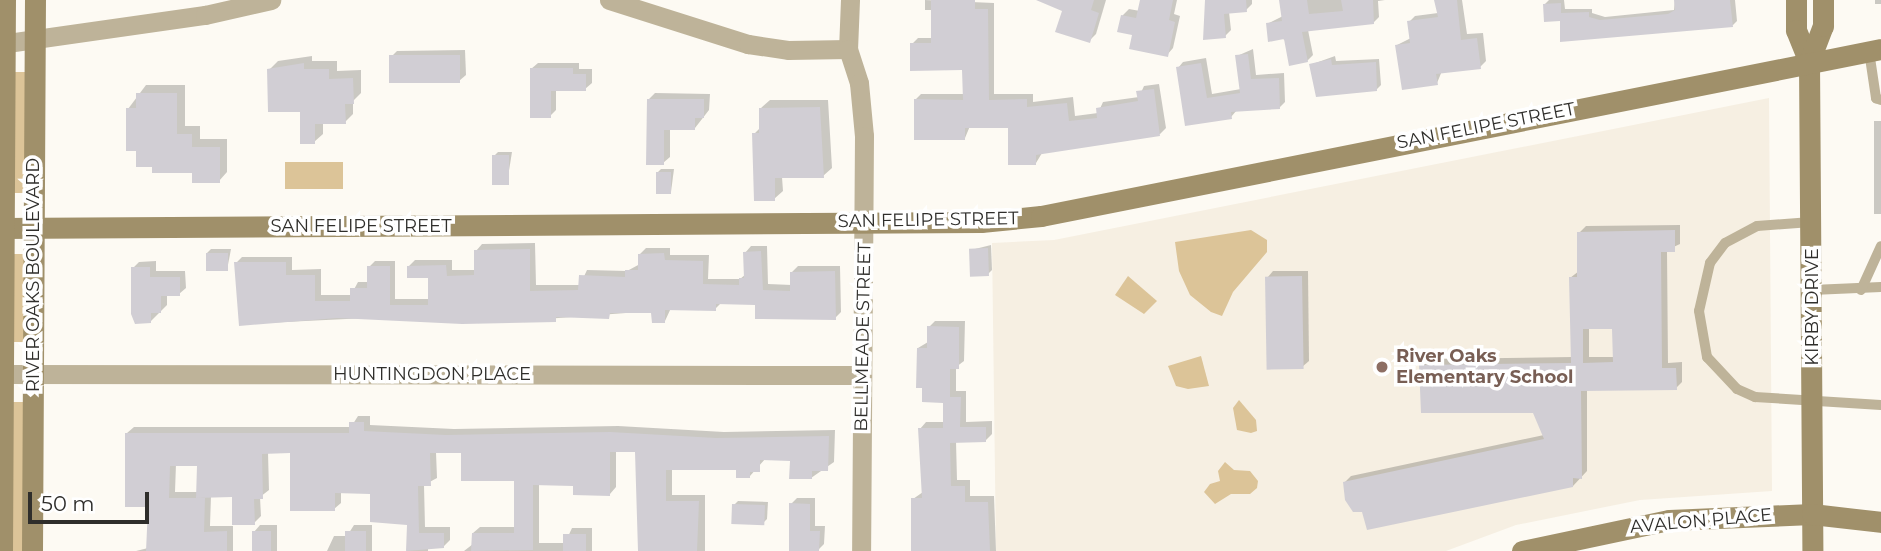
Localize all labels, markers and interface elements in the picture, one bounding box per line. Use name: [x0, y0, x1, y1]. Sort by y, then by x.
street label: SAN FELIPE STREET: [1395, 98, 1577, 154]
street label: RIVER OAKS BOULEVARD: [22, 158, 44, 392]
street label: SAN FELIPE STREET: [837, 208, 1019, 232]
street label: SAN FELIPE STREET: [271, 215, 451, 237]
street label: BELLMEADE STREET: [851, 242, 875, 432]
street label: KIRBY DRIVE: [1801, 248, 1823, 366]
place label: River Oaks Elementary School: [1396, 346, 1573, 388]
marker: River Oaks Elementary School: [1374, 359, 1390, 375]
street label: HUNTINGDON PLACE: [333, 363, 531, 385]
scale bar: [32, 477, 152, 522]
text: 50 m: [41, 491, 95, 516]
street label: AVALON PLACE: [1629, 504, 1773, 538]

